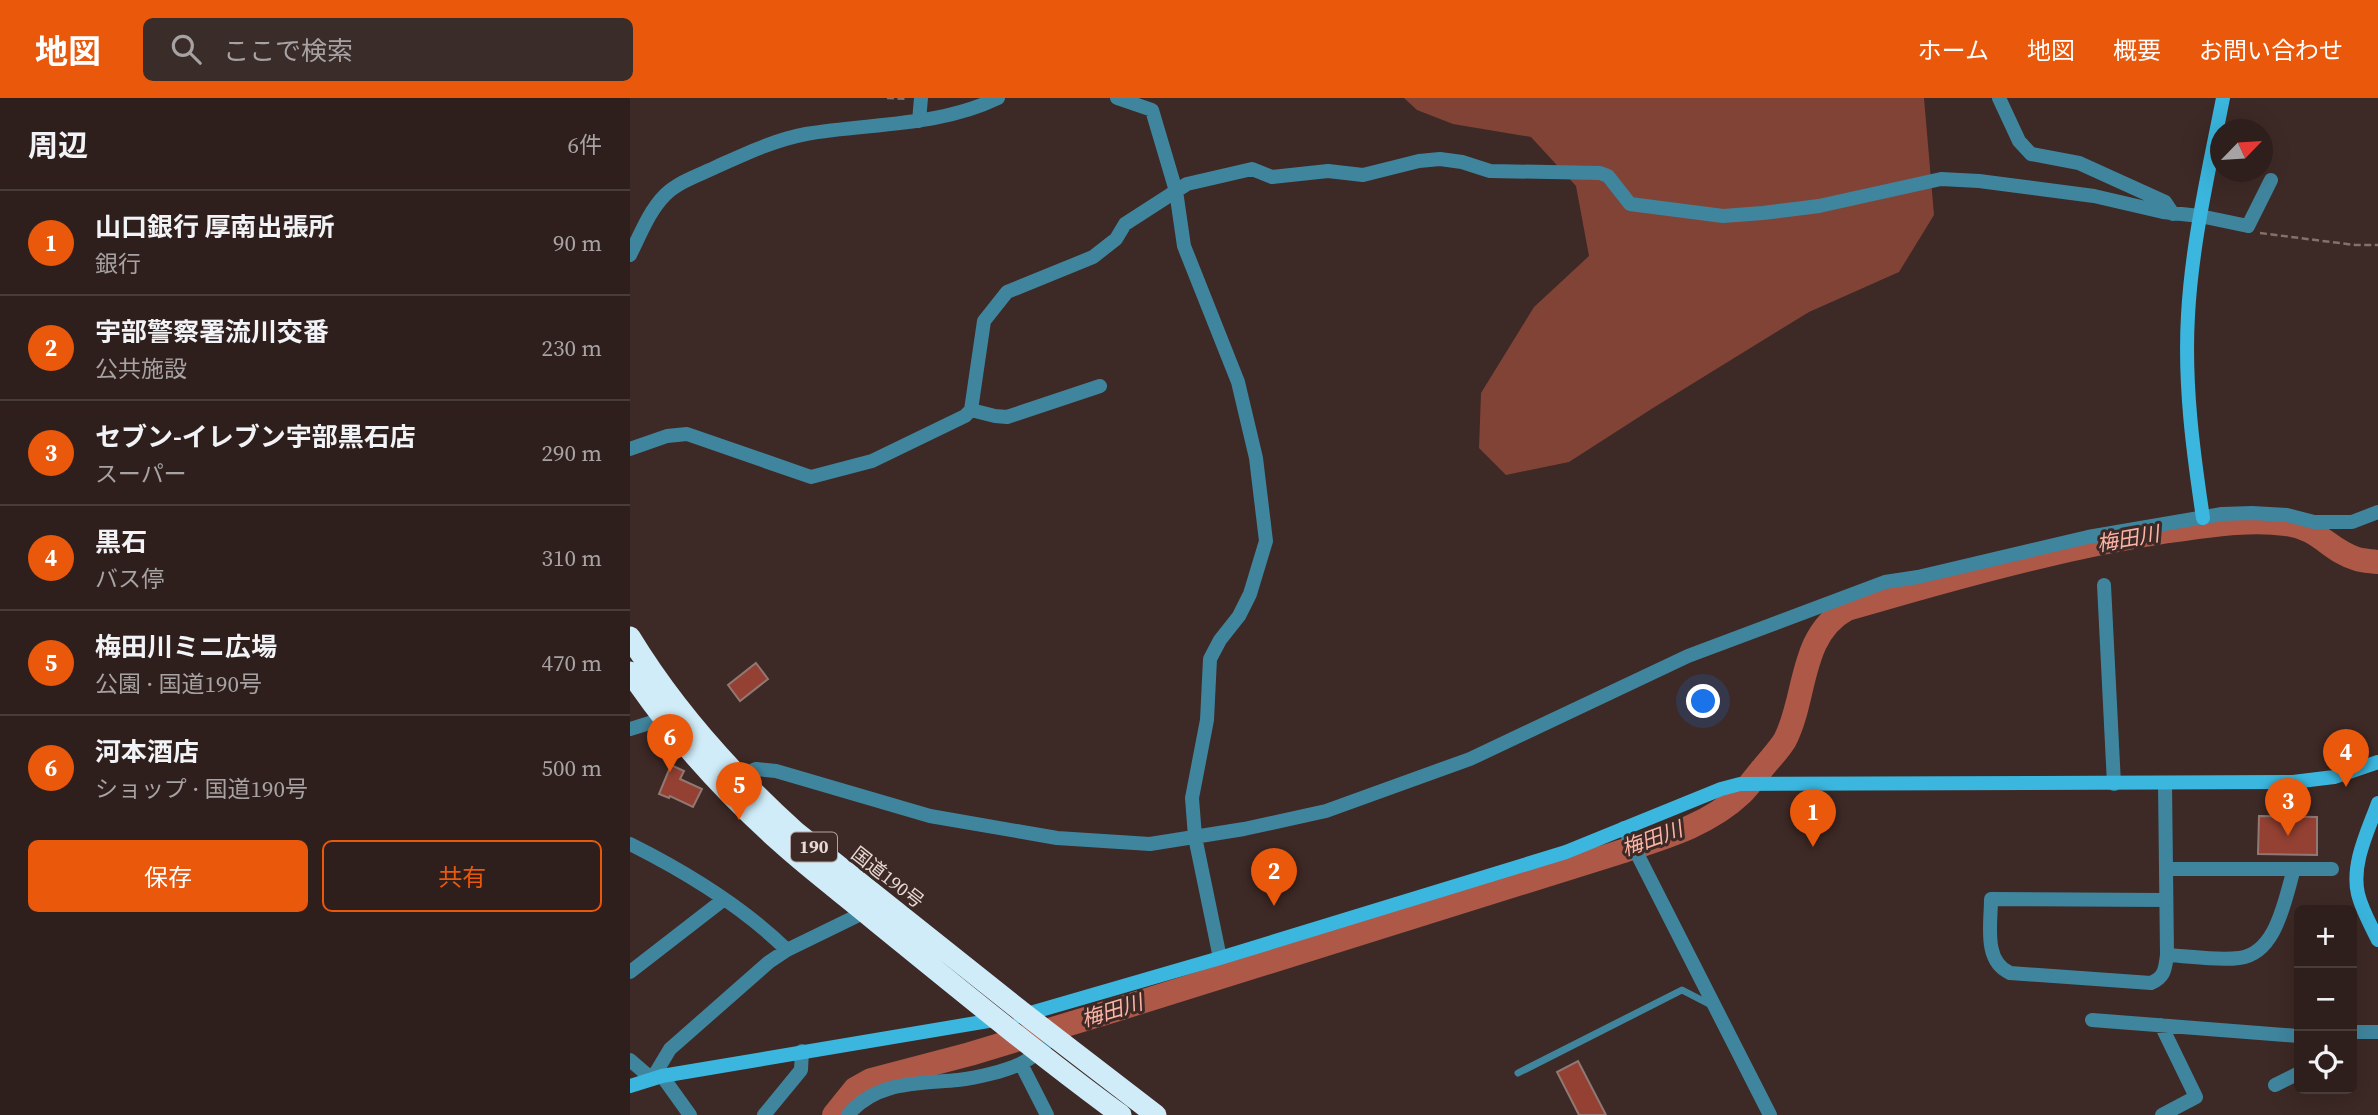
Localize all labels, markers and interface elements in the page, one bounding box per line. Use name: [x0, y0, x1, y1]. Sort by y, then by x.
search box: [143, 18, 633, 81]
text: 地図: [35, 29, 101, 74]
icon: search: [167, 30, 205, 68]
text: ここで検索: [223, 33, 353, 69]
text: ホーム: [1918, 34, 1989, 67]
text: 地図: [2027, 34, 2075, 67]
text: 概要: [2113, 34, 2161, 67]
text: お問い合わせ: [2199, 34, 2343, 67]
north arrow: [2210, 119, 2273, 182]
text: 周辺: [28, 125, 88, 166]
text: 6件: [568, 129, 602, 161]
text: 山口銀行 厚南出張所: [95, 209, 335, 245]
text: 1: [45, 227, 57, 259]
text: 90 m: [553, 227, 602, 259]
text: 銀行: [95, 248, 141, 280]
text: 宇部警察署流川交番: [95, 314, 329, 350]
text: 2: [45, 332, 57, 364]
text: 230 m: [541, 332, 602, 364]
text: 公共施設: [95, 353, 187, 385]
text: セブン-イレブン宇部黒石店: [95, 419, 416, 455]
text: 3: [45, 437, 57, 469]
text: 290 m: [541, 437, 602, 469]
text: スーパー: [95, 458, 187, 490]
water label: 梅田川: [2094, 518, 2163, 558]
text: 黒石: [95, 524, 147, 560]
text: 4: [45, 542, 57, 574]
text: 310 m: [541, 542, 602, 574]
text: バス停: [95, 563, 164, 595]
text: 梅田川ミニ広場: [95, 629, 277, 665]
text: 5: [45, 647, 57, 679]
text: 470 m: [541, 647, 602, 679]
text: 公園 · 国道190号: [95, 668, 262, 700]
your location: [1686, 684, 1720, 718]
pin: 6: [647, 714, 693, 772]
pin: 4: [2323, 729, 2369, 787]
text: 河本酒店: [95, 734, 199, 770]
text: 6: [45, 752, 57, 784]
text: 500 m: [541, 752, 602, 784]
pin: 5: [716, 762, 762, 820]
text: ショップ · 国道190号: [95, 773, 308, 805]
pin: 3: [2265, 778, 2311, 836]
pin: 1: [1790, 789, 1836, 847]
water label: 梅田川: [1617, 813, 1688, 863]
road number: 190: [791, 832, 837, 862]
button: 保存: [28, 840, 308, 912]
button: 共有: [322, 840, 602, 912]
street label: 国道190号: [846, 840, 930, 914]
pin: 2: [1251, 848, 1297, 906]
map controls: [2294, 905, 2357, 1094]
button: +: [2294, 905, 2357, 968]
button: −: [2294, 968, 2357, 1031]
water label: 梅田川: [1077, 987, 1148, 1034]
button: locate: [2294, 1031, 2357, 1094]

